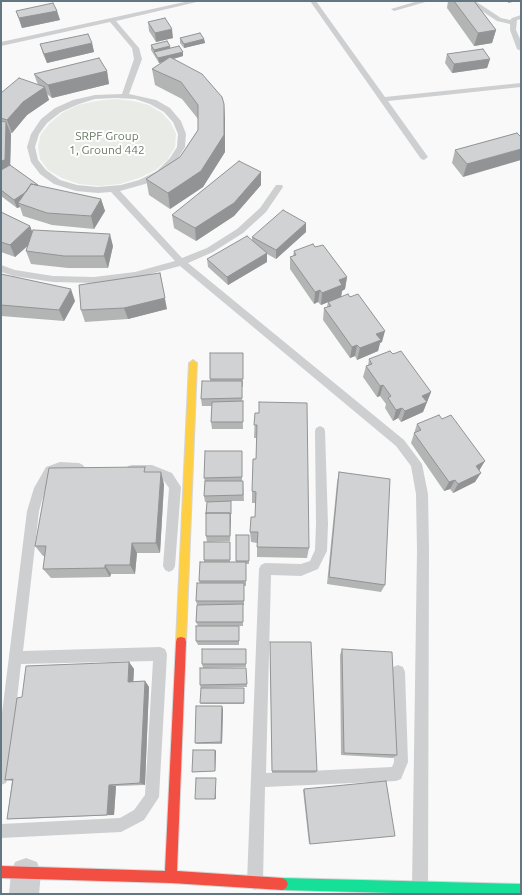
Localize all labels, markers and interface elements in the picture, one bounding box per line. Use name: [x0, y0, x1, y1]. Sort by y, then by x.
park label: SRPF Group 1, Ground 442: [69, 129, 145, 157]

